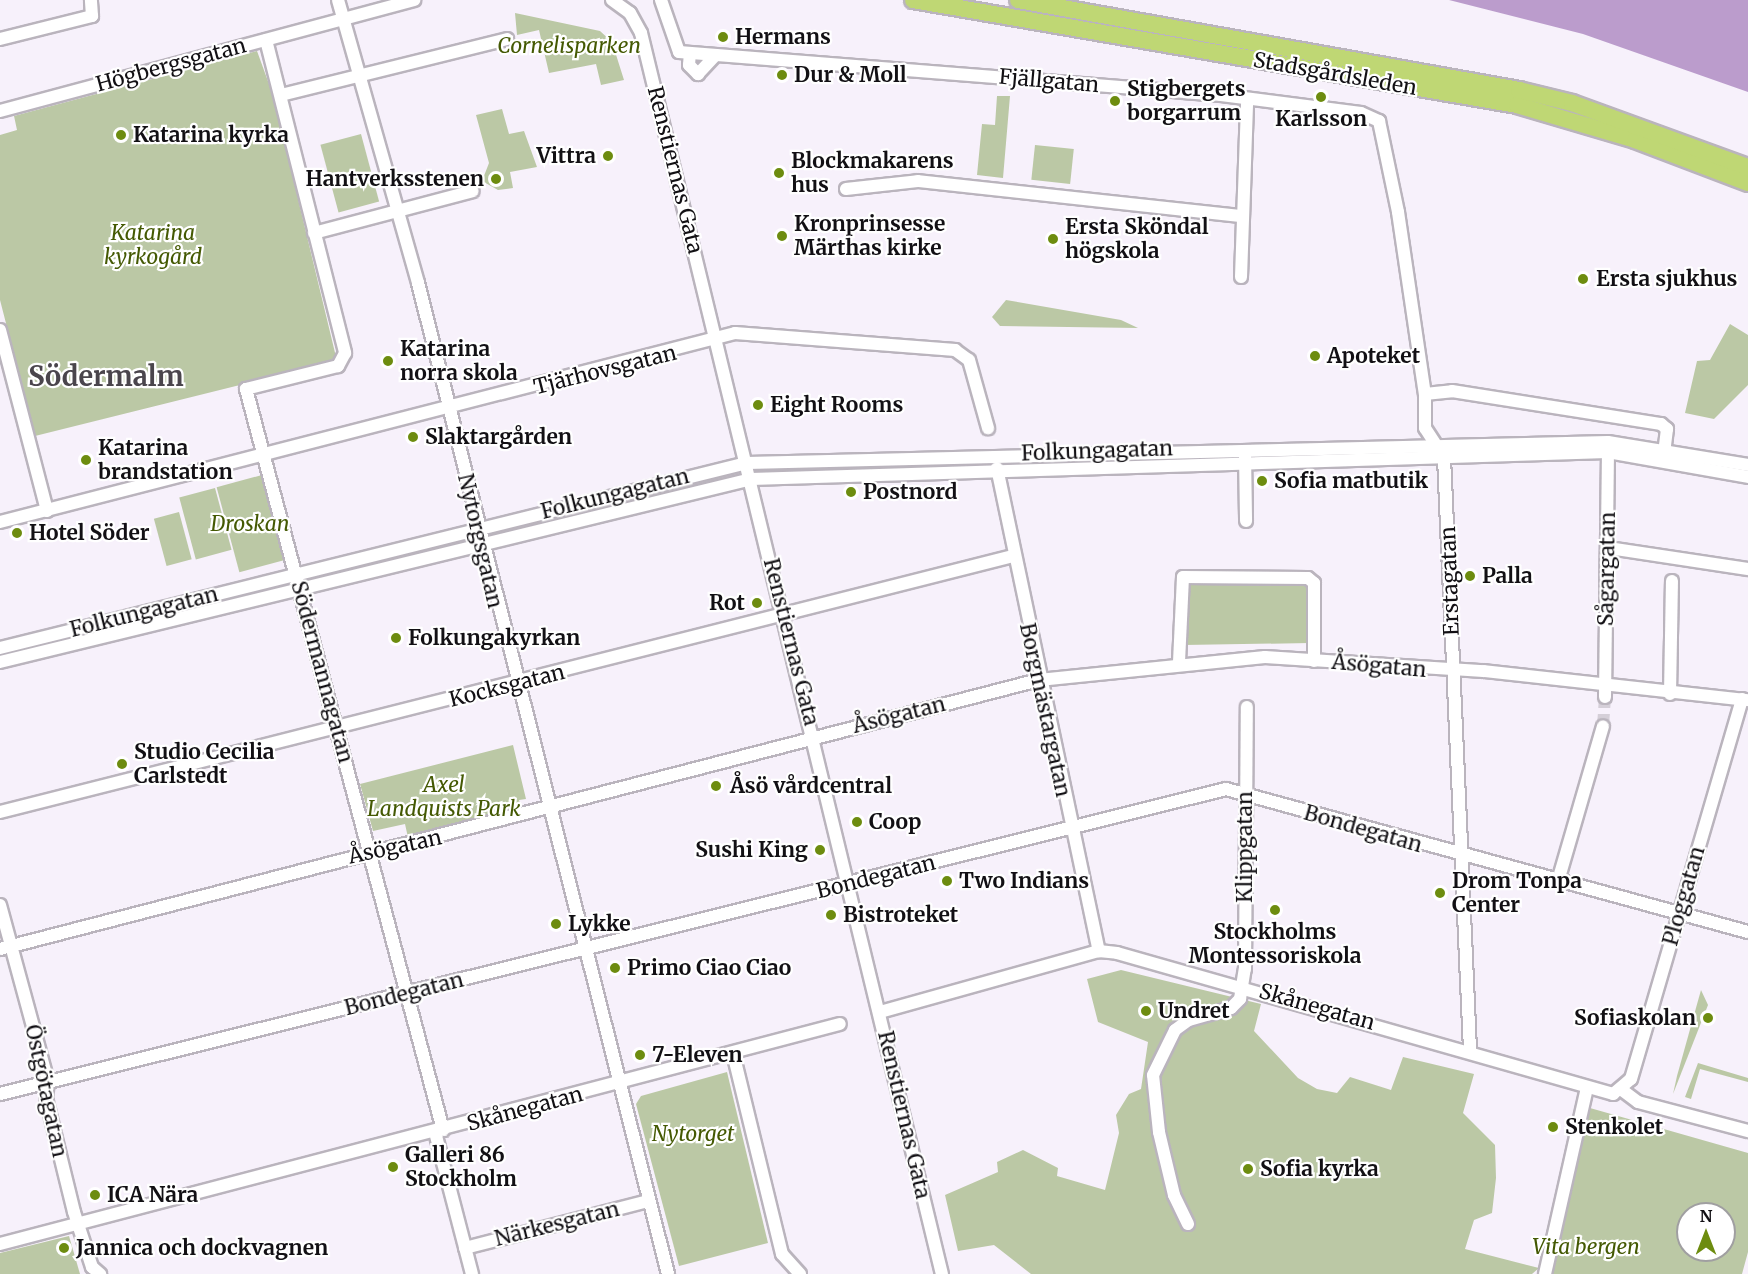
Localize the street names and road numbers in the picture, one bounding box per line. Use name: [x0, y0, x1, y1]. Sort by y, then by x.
street label: Högbergsgatan: [93, 33, 249, 97]
street label: Stadsgårdsleden: [1251, 47, 1419, 101]
street label: Fjällgatan: [998, 64, 1100, 98]
street label: Renstiernas Gata: [642, 84, 708, 256]
street label: Tjärhovsgatan: [531, 340, 679, 400]
street label: Folkungagatan: [1021, 436, 1173, 466]
street label: Folkungagatan: [538, 463, 692, 525]
street label: Nytorgsgatan: [452, 471, 508, 611]
street label: Sågargatan: [1593, 512, 1621, 626]
street label: Erstagatan: [1435, 526, 1465, 636]
street label: Renstiernas Gata: [758, 556, 824, 728]
street label: Södermannagatan: [286, 578, 358, 766]
street label: Folkungagatan: [67, 581, 221, 643]
street label: Borgmästargatan: [1014, 621, 1076, 799]
street label: Åsögatan: [1331, 649, 1427, 683]
street label: Kocksgatan: [447, 659, 567, 713]
street label: Åsögatan: [850, 691, 948, 739]
street label: Klippgatan: [1232, 791, 1258, 903]
street label: Bondegatan: [1301, 800, 1425, 858]
street label: Åsögatan: [346, 825, 444, 869]
street label: Ploggatan: [1658, 843, 1710, 949]
street label: Bondegatan: [814, 850, 938, 904]
street label: Bondegatan: [342, 967, 466, 1021]
street label: Skånegatan: [1256, 978, 1378, 1036]
street label: Östgötagatan: [20, 1022, 72, 1160]
street label: Renstiernas Gata: [872, 1029, 936, 1201]
street label: Skånegatan: [464, 1081, 586, 1137]
street label: Närkesgatan: [492, 1196, 622, 1252]

